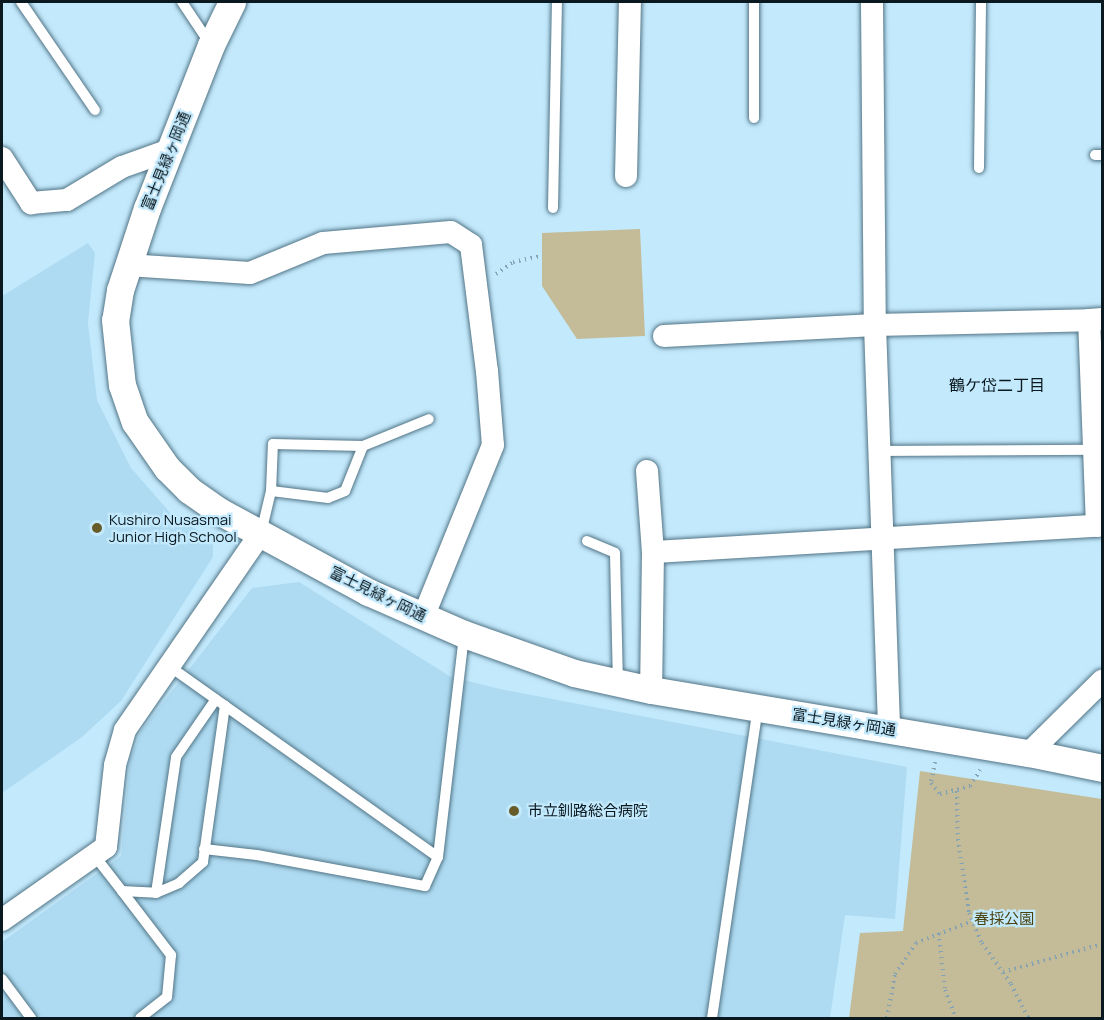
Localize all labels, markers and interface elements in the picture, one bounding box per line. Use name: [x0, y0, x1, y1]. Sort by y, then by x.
street label: 富士見緑ヶ岡通: [138, 109, 194, 213]
district label: 鶴ケ岱二丁目: [949, 375, 1045, 395]
place label: Kushiro Nusasmai Junior High School: [109, 510, 237, 545]
marker: Kushiro Nusasmai Junior High School: [90, 521, 104, 535]
street label: 富士見緑ヶ岡通: [327, 563, 429, 625]
street label: 富士見緑ヶ岡通: [791, 705, 897, 739]
marker: 市立釧路総合病院: [505, 802, 523, 820]
place label: 市立釧路総合病院: [528, 802, 648, 820]
park label: 春採公園: [974, 910, 1034, 928]

